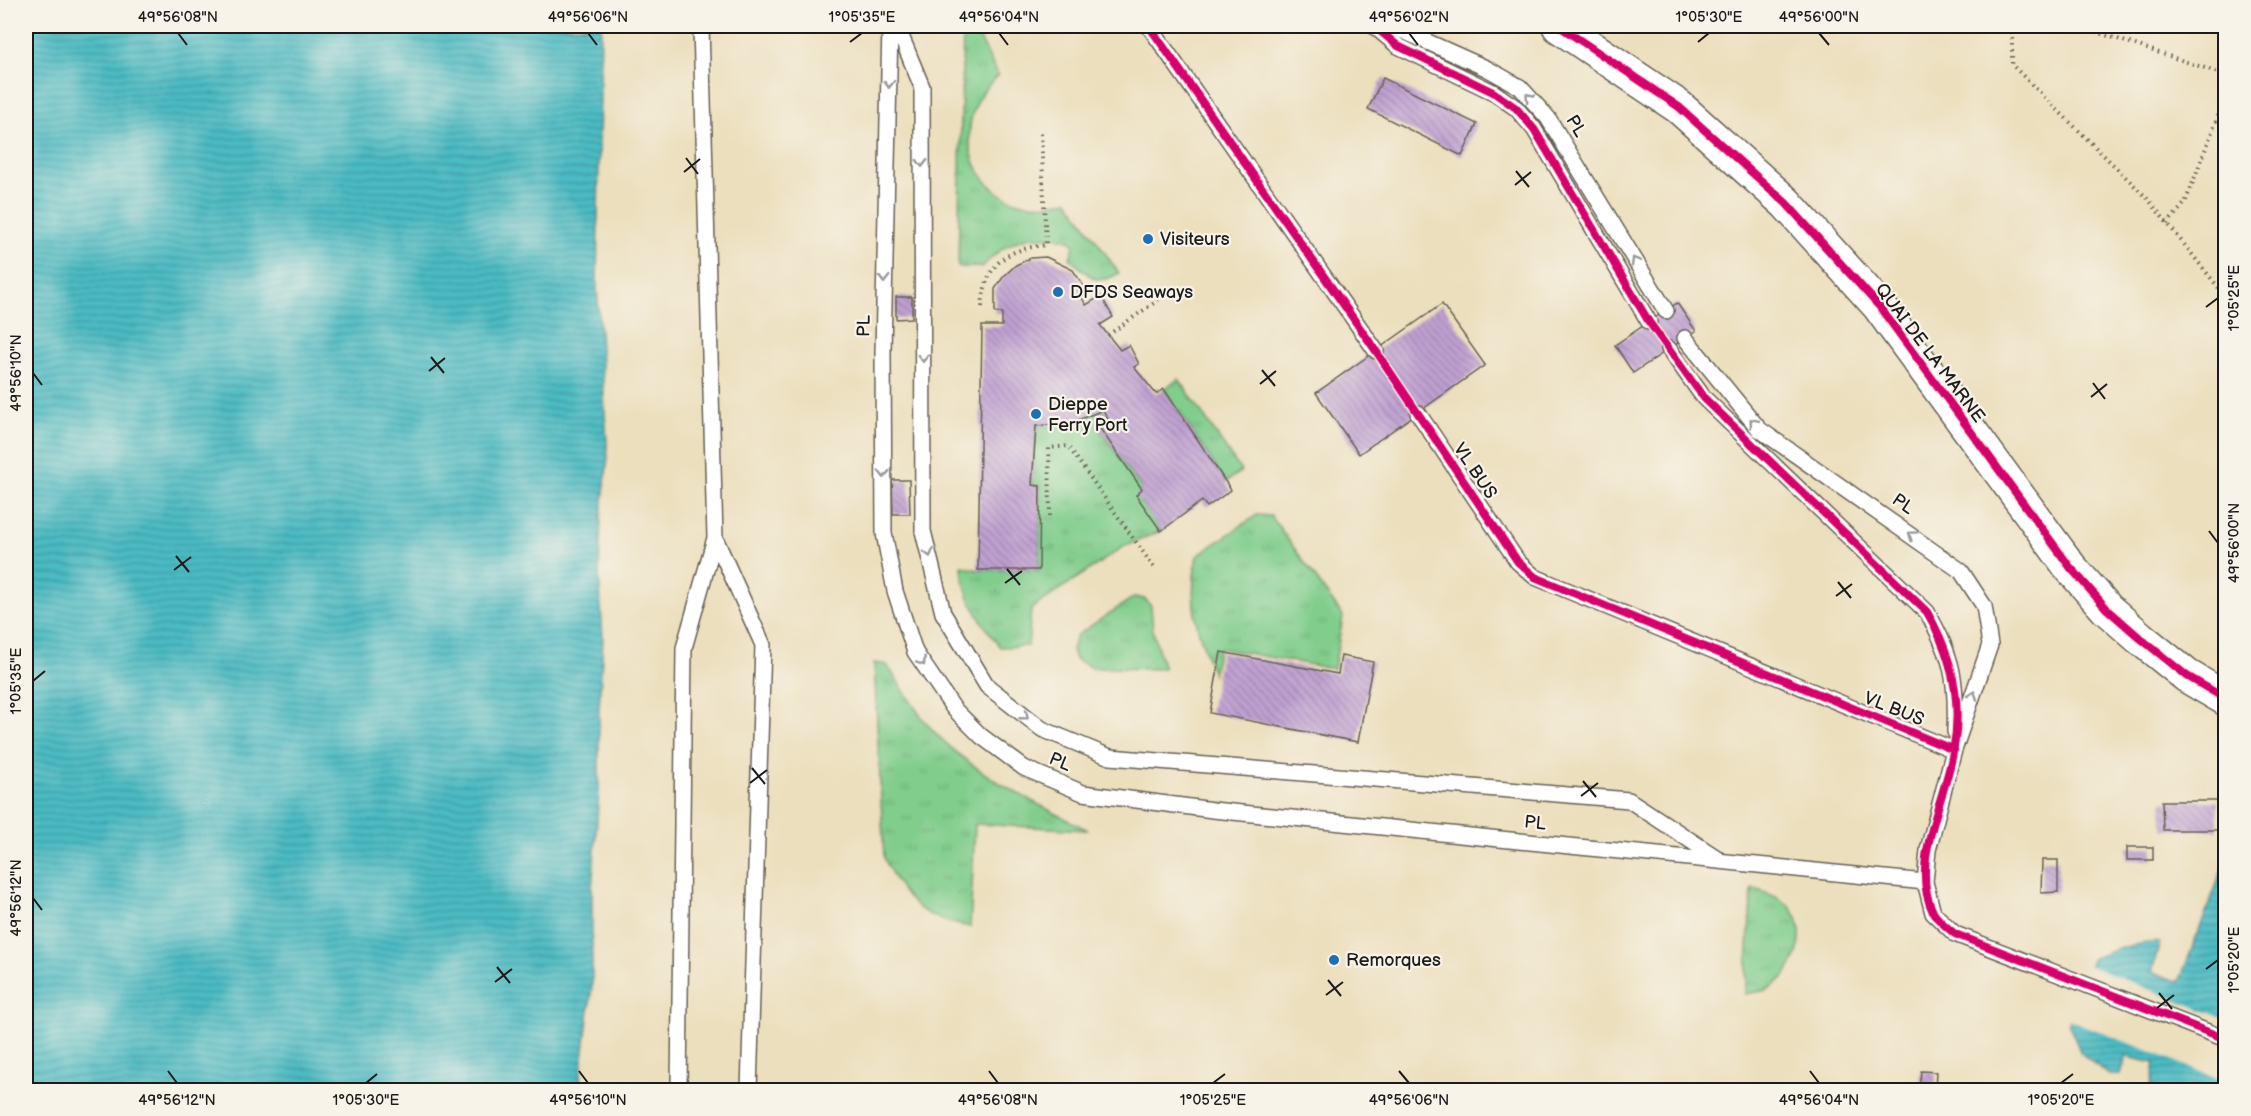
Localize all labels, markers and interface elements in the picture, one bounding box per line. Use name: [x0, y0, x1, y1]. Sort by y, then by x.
text: 49°56'08"N: [138, 8, 218, 27]
text: 49°56'06"N: [548, 8, 628, 27]
text: 1°05'35"E: [829, 8, 896, 27]
text: 49°56'04"N: [959, 8, 1039, 27]
text: 49°56'02"N: [1369, 8, 1449, 27]
text: 1°05'30"E: [1675, 8, 1743, 27]
text: 49°56'00"N: [1779, 8, 1859, 27]
one-way arrow: [883, 79, 895, 88]
one-way arrow: [1526, 94, 1537, 105]
street label: PL: [1561, 111, 1591, 141]
one-way arrow: [916, 159, 928, 168]
place label: Visiteurs: [1160, 229, 1230, 250]
marker: Visiteurs: [1141, 232, 1155, 246]
one-way arrow: [1631, 257, 1643, 267]
text: 1°05'25"E: [2225, 265, 2244, 331]
one-way arrow: [878, 274, 891, 283]
street label: QUAI DE LA MARNE: [1871, 279, 1989, 427]
place label: DFDS Seaways: [1070, 282, 1193, 303]
marker: DFDS Seaways: [1051, 285, 1065, 299]
street label: PL: [853, 314, 875, 337]
text: 49°56'10"N: [7, 334, 26, 412]
one-way arrow: [917, 354, 929, 363]
place label: Dieppe Ferry Port: [1048, 394, 1128, 436]
marker: Dieppe Ferry Port: [1029, 407, 1043, 421]
one-way arrow: [1750, 418, 1761, 429]
street label: VL BUS: [1449, 439, 1501, 503]
one-way arrow: [878, 469, 890, 478]
street label: PL: [1888, 489, 1918, 519]
text: 49°56'00"N: [2225, 503, 2244, 583]
one-way arrow: [1908, 530, 1918, 542]
one-way arrow: [921, 547, 934, 557]
text: 1°05'35"E: [7, 647, 26, 714]
one-way arrow: [915, 656, 926, 667]
street label: VL BUS: [1861, 688, 1927, 731]
one-way arrow: [1965, 690, 1978, 701]
one-way arrow: [1018, 708, 1029, 719]
street label: PL: [1046, 748, 1075, 776]
street label: PL: [1523, 811, 1548, 835]
text: 49°56'12"N: [7, 859, 26, 937]
text: 1°05'20"E: [2225, 927, 2244, 993]
place label: Remorques: [1346, 950, 1441, 971]
marker: Remorques: [1327, 953, 1341, 967]
text: 49°56'12"N: [138, 1091, 216, 1110]
text: 1°05'30"E: [332, 1091, 400, 1110]
text: 49°56'10"N: [549, 1091, 627, 1110]
text: 49°56'08"N: [958, 1091, 1038, 1110]
text: 1°05'25"E: [1180, 1091, 1246, 1110]
text: 49°56'06"N: [1369, 1091, 1449, 1110]
text: 49°56'04"N: [1779, 1091, 1859, 1110]
text: 1°05'20"E: [2028, 1091, 2094, 1110]

